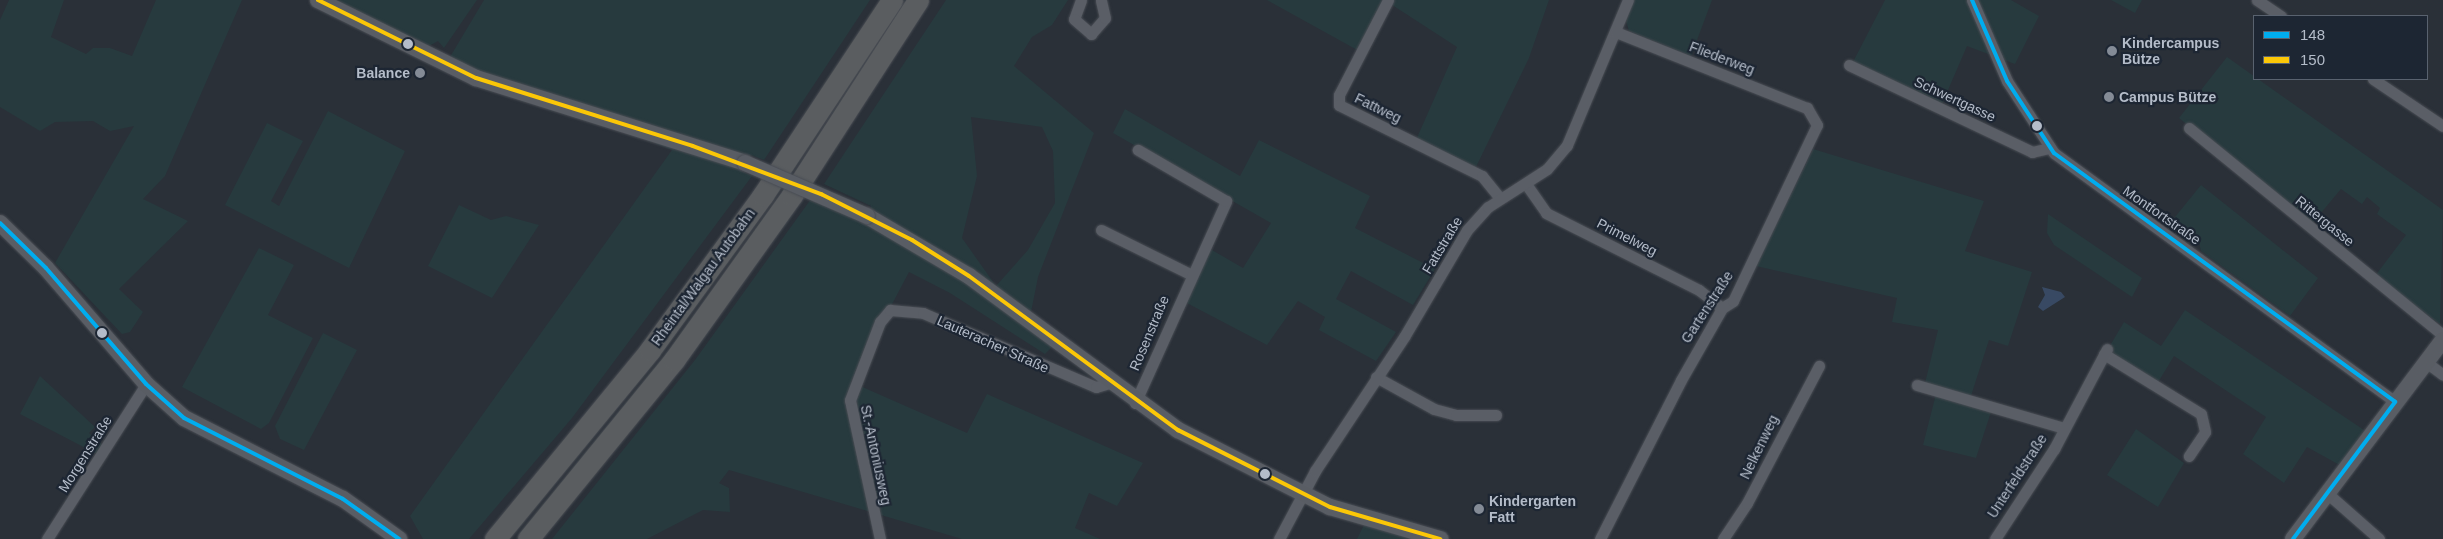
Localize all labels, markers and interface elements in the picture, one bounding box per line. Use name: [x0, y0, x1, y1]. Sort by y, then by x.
legend: [2253, 15, 2428, 80]
text: 148: [2300, 26, 2325, 43]
place label: Kindercampus Bütze: [2122, 35, 2219, 68]
street label: Fliederweg: [1687, 38, 1757, 78]
unlabelled marker: [403, 39, 413, 49]
marker: Kindercampus Bütze: [2106, 45, 2118, 57]
text: 150: [2300, 51, 2325, 68]
place label: Balance: [356, 65, 410, 81]
marker: Balance: [414, 67, 426, 79]
street label: Schwertgasse: [1912, 73, 1998, 125]
place label: Campus Bütze: [2119, 89, 2216, 105]
street label: Fattweg: [1352, 90, 1404, 126]
marker: Campus Bütze: [2103, 91, 2115, 103]
unlabelled marker: [2032, 121, 2042, 131]
street label: Montfortstraße: [2120, 182, 2204, 248]
street label: Rittergasse: [2292, 192, 2358, 250]
street label: Rheintal/Walgau Autobahn: [647, 205, 759, 349]
street label: Fattstraße: [1418, 213, 1466, 277]
street label: Primelweg: [1594, 215, 1660, 259]
street label: Gartenstraße: [1677, 268, 1737, 346]
street label: Rosenstraße: [1126, 293, 1172, 373]
street label: Lauteracher Straße: [934, 312, 1052, 376]
unlabelled marker: [97, 328, 107, 338]
street label: St.-Antoniusweg: [857, 403, 895, 507]
street label: Nelkenweg: [1736, 412, 1782, 482]
street label: Morgenstraße: [55, 413, 115, 495]
street label: Unterfeldstraße: [1984, 431, 2050, 521]
unlabelled marker: [1260, 469, 1270, 479]
place label: Kindergarten Fatt: [1489, 493, 1576, 526]
marker: Kindergarten Fatt: [1473, 503, 1485, 515]

